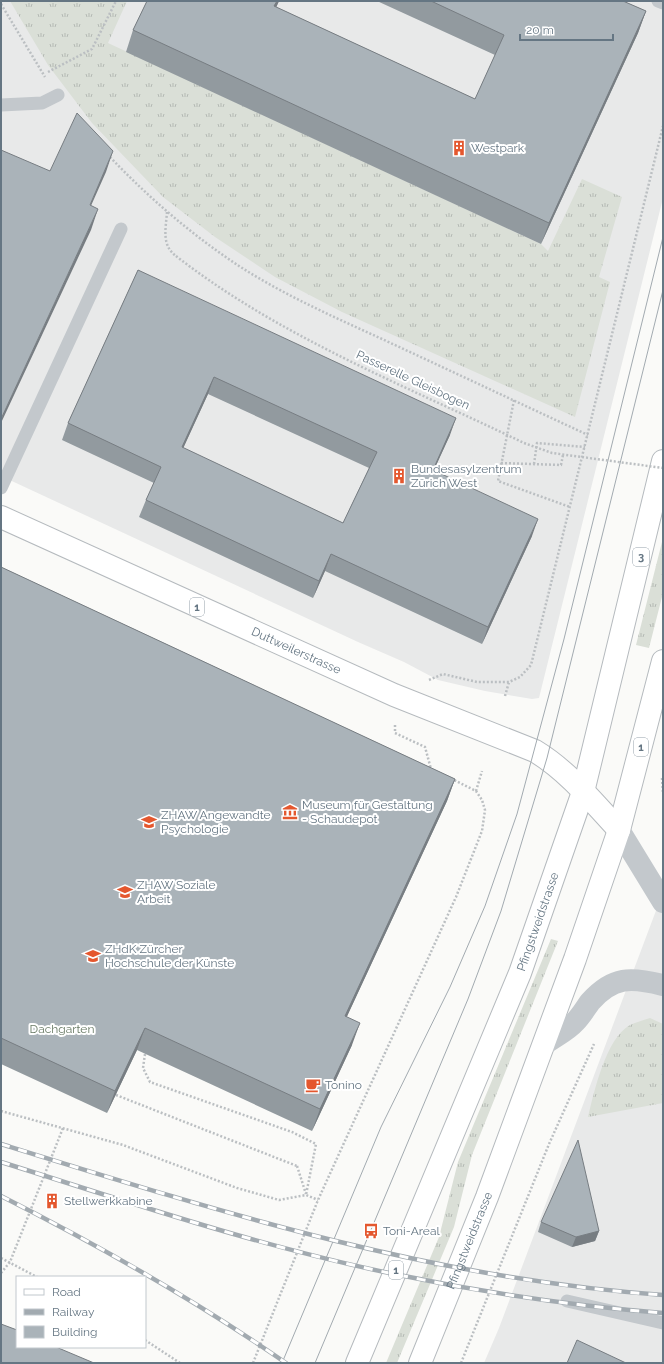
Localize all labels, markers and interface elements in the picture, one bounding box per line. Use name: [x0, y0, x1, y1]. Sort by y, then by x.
scale bar: [520, 16, 613, 42]
text: 20 m: [526, 23, 554, 37]
building icon: Westpark: [450, 139, 468, 157]
place label: Westpark: [471, 141, 525, 155]
street label: Passerelle Gleisbogen: [354, 348, 472, 412]
place label: Bundesasylzentrum Zürich West: [411, 462, 522, 490]
building icon: Bundesasylzentrum Zürich West: [390, 467, 408, 485]
road number: 3: [633, 548, 649, 566]
road number: 1: [190, 598, 204, 616]
street label: Duttweilerstrasse: [249, 624, 343, 677]
road number: 1: [634, 738, 648, 756]
place label: Museum für Gestaltung - Schaudepot: [302, 798, 433, 826]
museum icon: Museum für Gestaltung - Schaudepot: [281, 803, 299, 821]
place label: ZHAW Angewandte Psychologie: [161, 808, 271, 836]
school or university icon: ZHAW Angewandte Psychologie: [140, 813, 158, 831]
street label: Pfingstweidstrasse: [514, 870, 562, 973]
place label: ZHAW Soziale Arbeit: [137, 878, 216, 906]
school or university icon: ZHAW Soziale Arbeit: [116, 883, 134, 901]
place label: ZHdK Zürcher Hochschule der Künste: [105, 942, 234, 970]
school or university icon: ZHdK Zürcher Hochschule der Künste: [84, 947, 102, 965]
park label: Dachgarten: [30, 1022, 94, 1036]
cafe icon: Tonino: [304, 1076, 322, 1094]
place label: Tonino: [325, 1078, 362, 1092]
street label: Pfingstweidstrasse: [444, 1190, 495, 1291]
building icon: Stellwerkkabine: [43, 1192, 61, 1210]
place label: Stellwerkkabine: [64, 1194, 153, 1208]
bus stop icon: Toni-Areal: [362, 1222, 380, 1240]
place label: Toni-Areal: [383, 1224, 440, 1238]
road number: 1: [389, 1261, 403, 1279]
legend: [16, 1276, 146, 1348]
text: Road: [52, 1285, 81, 1299]
text: Railway: [52, 1305, 95, 1319]
text: Building: [52, 1325, 98, 1339]

